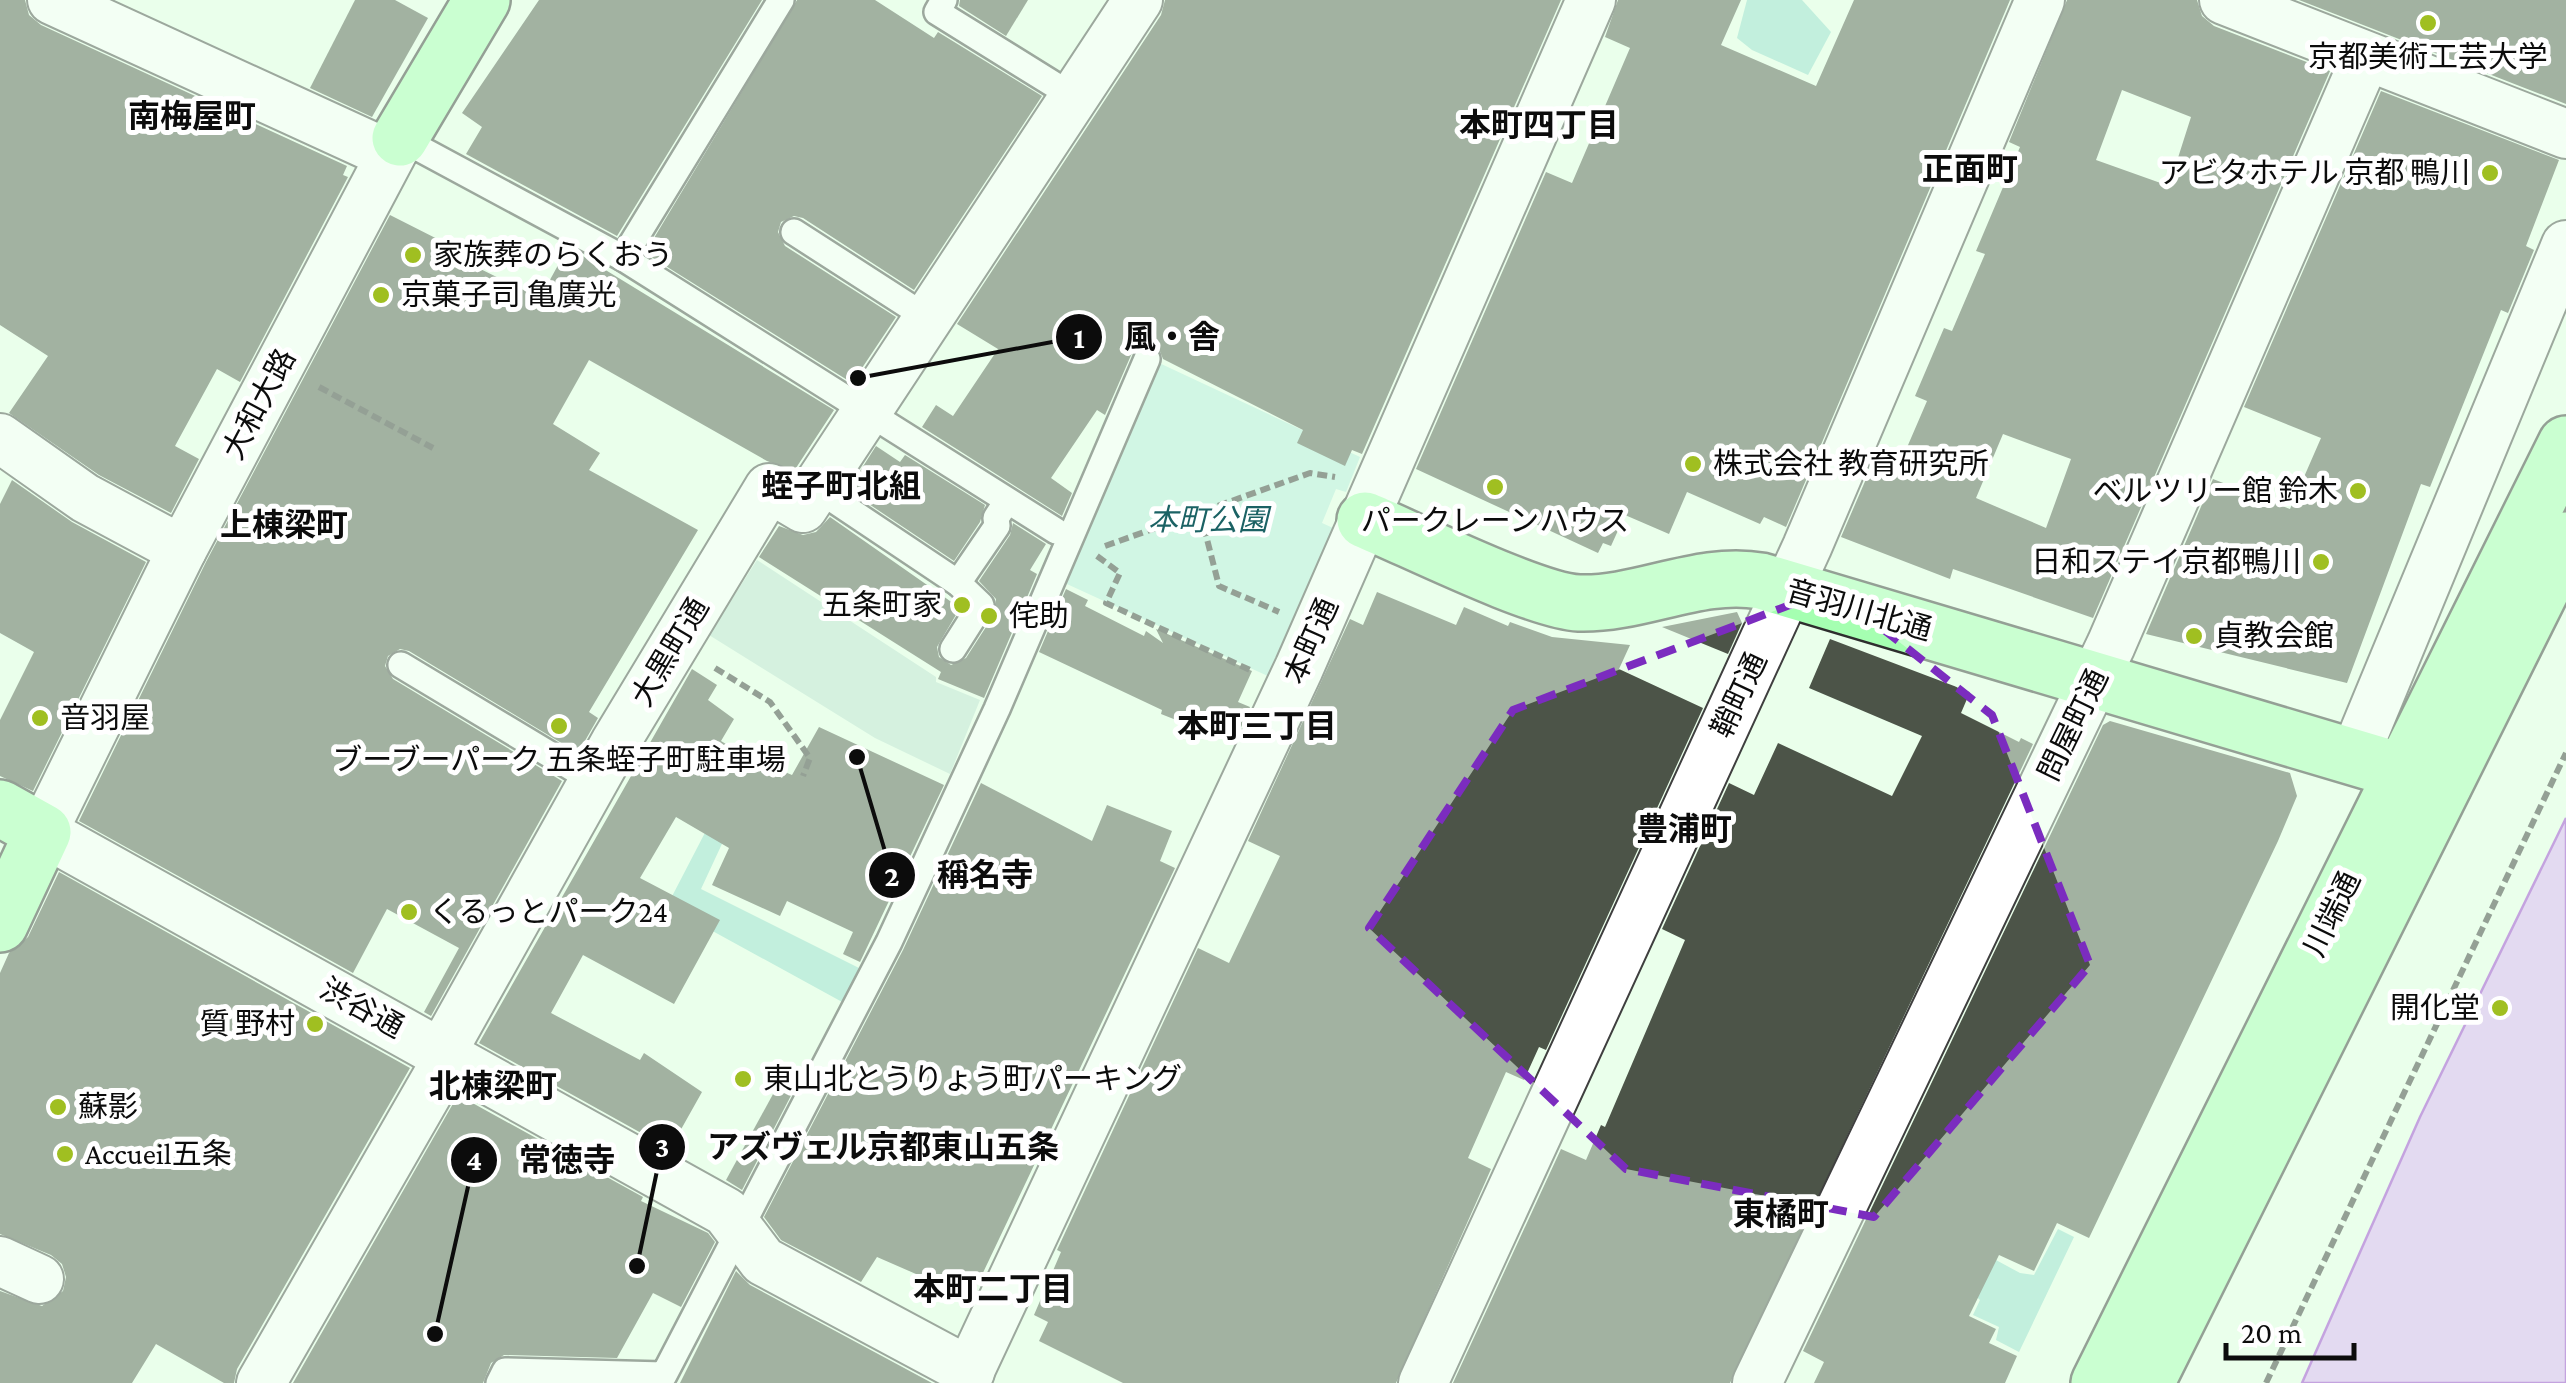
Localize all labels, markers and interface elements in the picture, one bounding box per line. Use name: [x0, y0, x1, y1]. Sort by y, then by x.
marker: 京都美術工芸大学: [2417, 12, 2439, 34]
place label: 京都美術工芸大学: [2308, 40, 2548, 73]
district label: 南梅屋町: [128, 98, 256, 134]
district label: 本町四丁目: [1459, 107, 1619, 143]
district label: 正面町: [1922, 151, 2018, 187]
place label: アビタホテル 京都 鴨川: [2159, 156, 2470, 189]
marker: アビタホテル 京都 鴨川: [2479, 162, 2501, 184]
place label: 家族葬のらくおう: [433, 238, 673, 271]
marker: 家族葬のらくおう: [402, 244, 424, 266]
place label: 京菓子司 亀廣光: [401, 278, 617, 311]
marker: 京菓子司 亀廣光: [370, 284, 392, 306]
callout: 風・舎: [1054, 306, 1240, 368]
text: 風・舎: [1124, 319, 1220, 355]
text: 1: [1073, 321, 1085, 354]
street label: 大和大路: [216, 343, 301, 464]
place label: 株式会社 教育研究所: [1713, 447, 1989, 480]
marker: 株式会社 教育研究所: [1682, 453, 1704, 475]
district label: 蛭子町北組: [761, 468, 921, 504]
place label: ベルツリー館 鈴木: [2092, 474, 2338, 507]
marker: パークレーンハウス: [1484, 476, 1506, 498]
marker: ベルツリー館 鈴木: [2347, 480, 2369, 502]
park label: 本町公園: [1148, 503, 1272, 536]
place label: パークレーンハウス: [1361, 504, 1629, 537]
district label: 上棟梁町: [220, 507, 348, 543]
place label: 日和ステイ京都鴨川: [2031, 545, 2301, 578]
marker: 日和ステイ京都鴨川: [2310, 551, 2332, 573]
street label: 音羽川北通: [1782, 573, 1936, 646]
place label: 五条町家: [822, 588, 942, 621]
street label: 大黒町通: [625, 592, 715, 712]
street label: 本町通: [1277, 593, 1344, 689]
marker: 五条町家: [951, 594, 973, 616]
place label: 侘助: [1009, 599, 1069, 632]
marker: 侘助: [978, 605, 1000, 627]
place label: 貞教会館: [2214, 619, 2334, 652]
marker: 貞教会館: [2183, 625, 2205, 647]
street label: 鞘町通: [1705, 647, 1773, 743]
street label: 問屋町通: [2031, 664, 2114, 786]
place label: 音羽屋: [60, 701, 150, 734]
marker: 音羽屋: [29, 707, 51, 729]
district label: 本町三丁目: [1177, 708, 1337, 744]
marker: ブーブーパーク 五条蛭子町駐車場: [548, 715, 570, 737]
place label: ブーブーパーク 五条蛭子町駐車場: [332, 743, 786, 776]
district label: 豊浦町: [1636, 811, 1732, 847]
callout: 稱名寺: [867, 844, 1053, 906]
text: 稱名寺: [937, 857, 1033, 893]
text: 2: [884, 859, 900, 892]
street label: 川端通: [2297, 866, 2366, 961]
place label: くるっとパーク24: [429, 895, 668, 928]
marker: くるっとパーク24: [398, 901, 420, 923]
street label: 渋谷通: [315, 971, 410, 1044]
place label: 開化堂: [2390, 991, 2480, 1024]
marker: 開化堂: [2489, 997, 2511, 1019]
place label: 質 野村: [199, 1007, 295, 1040]
marker: 質 野村: [304, 1013, 326, 1035]
place label: 東山北とうりょう町パーキング: [763, 1062, 1182, 1095]
district label: 北棟梁町: [429, 1068, 557, 1104]
marker: 東山北とうりょう町パーキング: [732, 1068, 754, 1090]
place label: 蘇影: [78, 1090, 138, 1123]
marker: 蘇影: [47, 1096, 69, 1118]
callout: アズヴェル京都東山五条: [637, 1116, 1079, 1178]
callout: 常徳寺: [449, 1129, 635, 1191]
text: アズヴェル京都東山五条: [707, 1129, 1059, 1165]
text: 3: [655, 1130, 669, 1163]
place label: Accueil五条: [85, 1137, 232, 1170]
text: 常徳寺: [519, 1142, 615, 1178]
marker: Accueil五条: [54, 1143, 76, 1165]
text: 4: [466, 1143, 482, 1176]
district label: 東橘町: [1733, 1196, 1829, 1232]
district label: 本町二丁目: [913, 1271, 1073, 1307]
scale bar: [2226, 1298, 2354, 1360]
text: 20 m: [2241, 1316, 2302, 1349]

